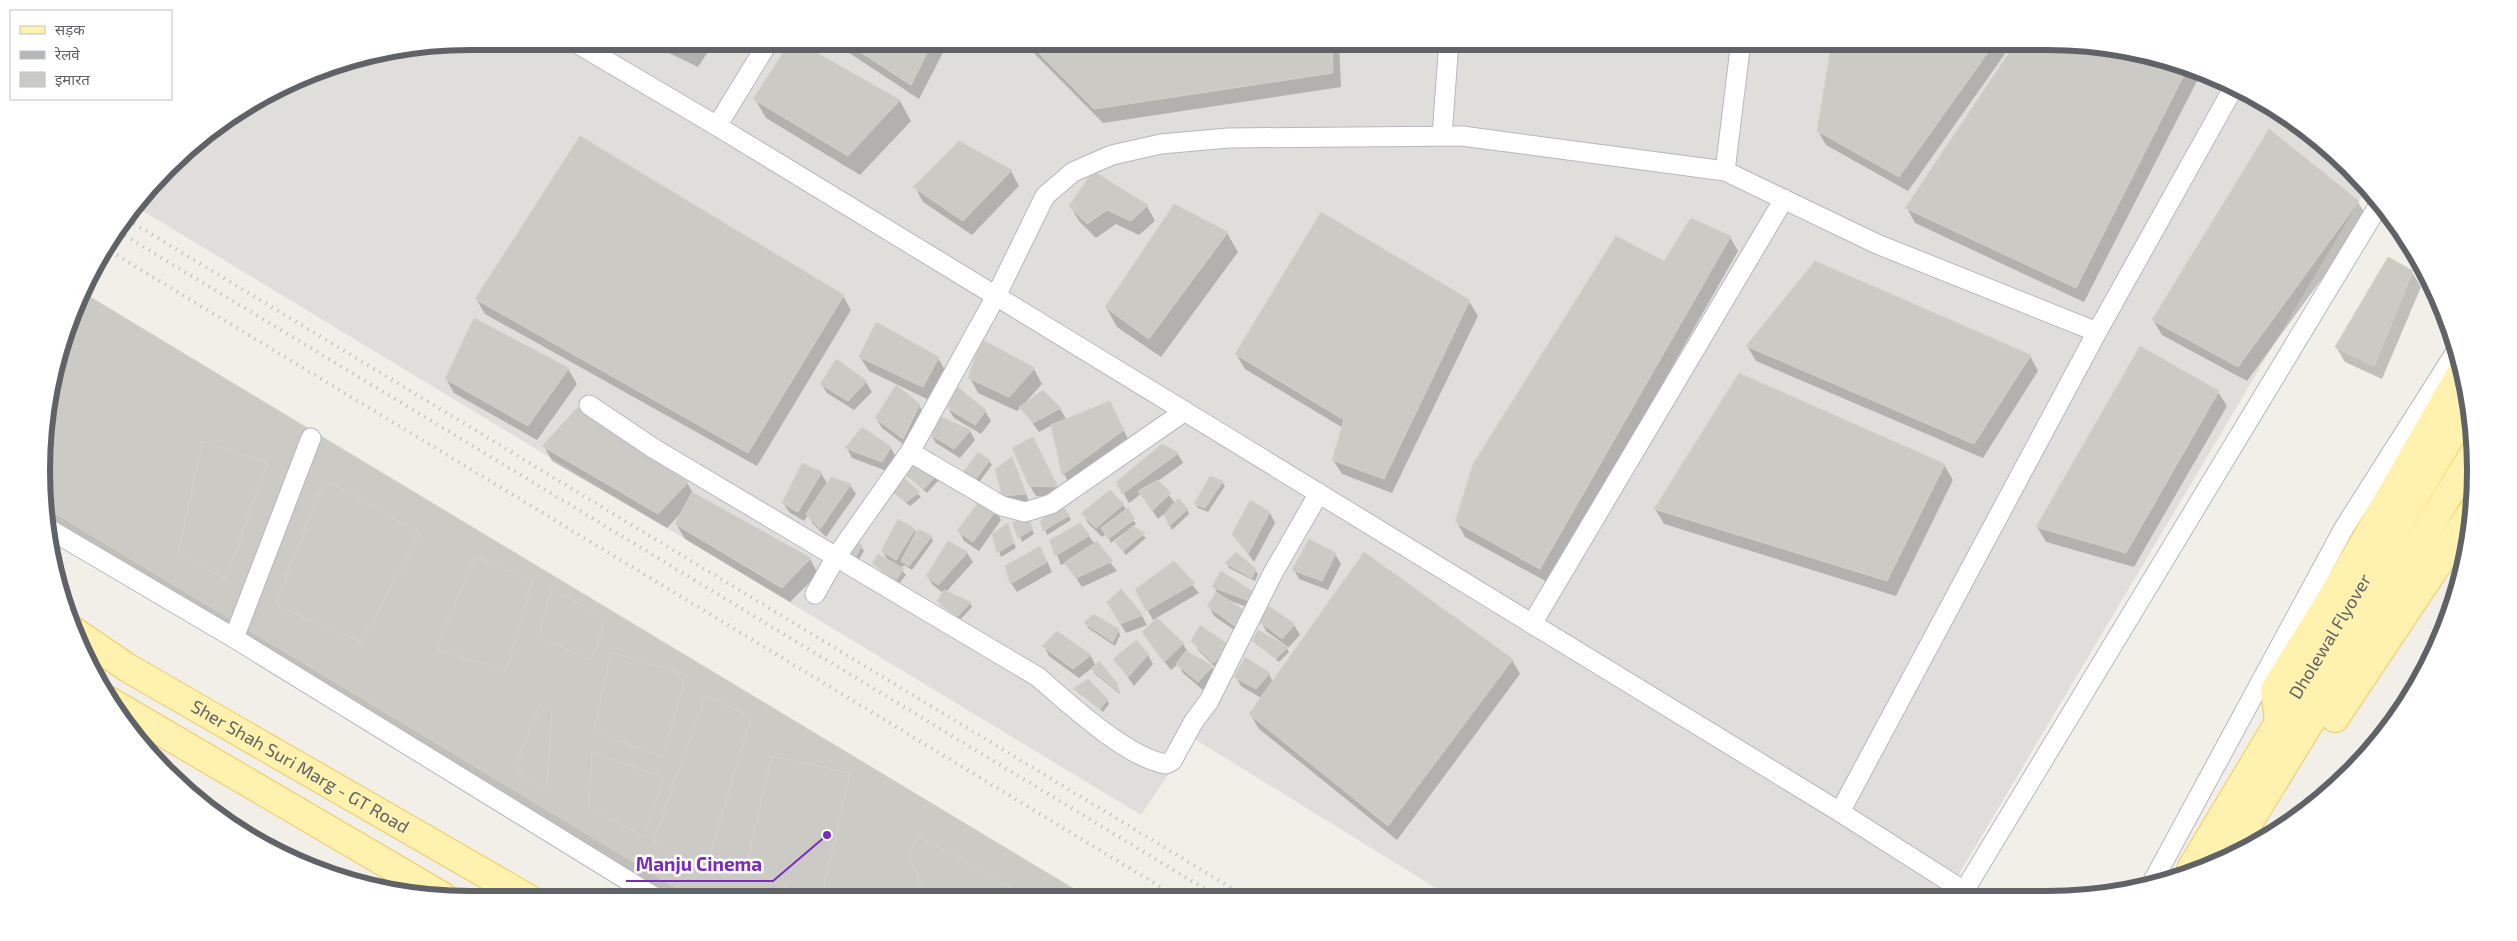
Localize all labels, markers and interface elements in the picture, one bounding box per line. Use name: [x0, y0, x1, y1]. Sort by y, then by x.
legend: [10, 10, 172, 100]
text: सड़क: [55, 20, 85, 38]
text: रेलवे: [54, 45, 80, 63]
text: इमारत: [55, 70, 90, 88]
street label: Dholewal Flyover: [2284, 570, 2375, 703]
street label: Sher Shah Suri Marg - GT Road: [187, 695, 413, 837]
callout: Manju Cinema: [626, 847, 773, 881]
text: Manju Cinema: [636, 852, 762, 875]

